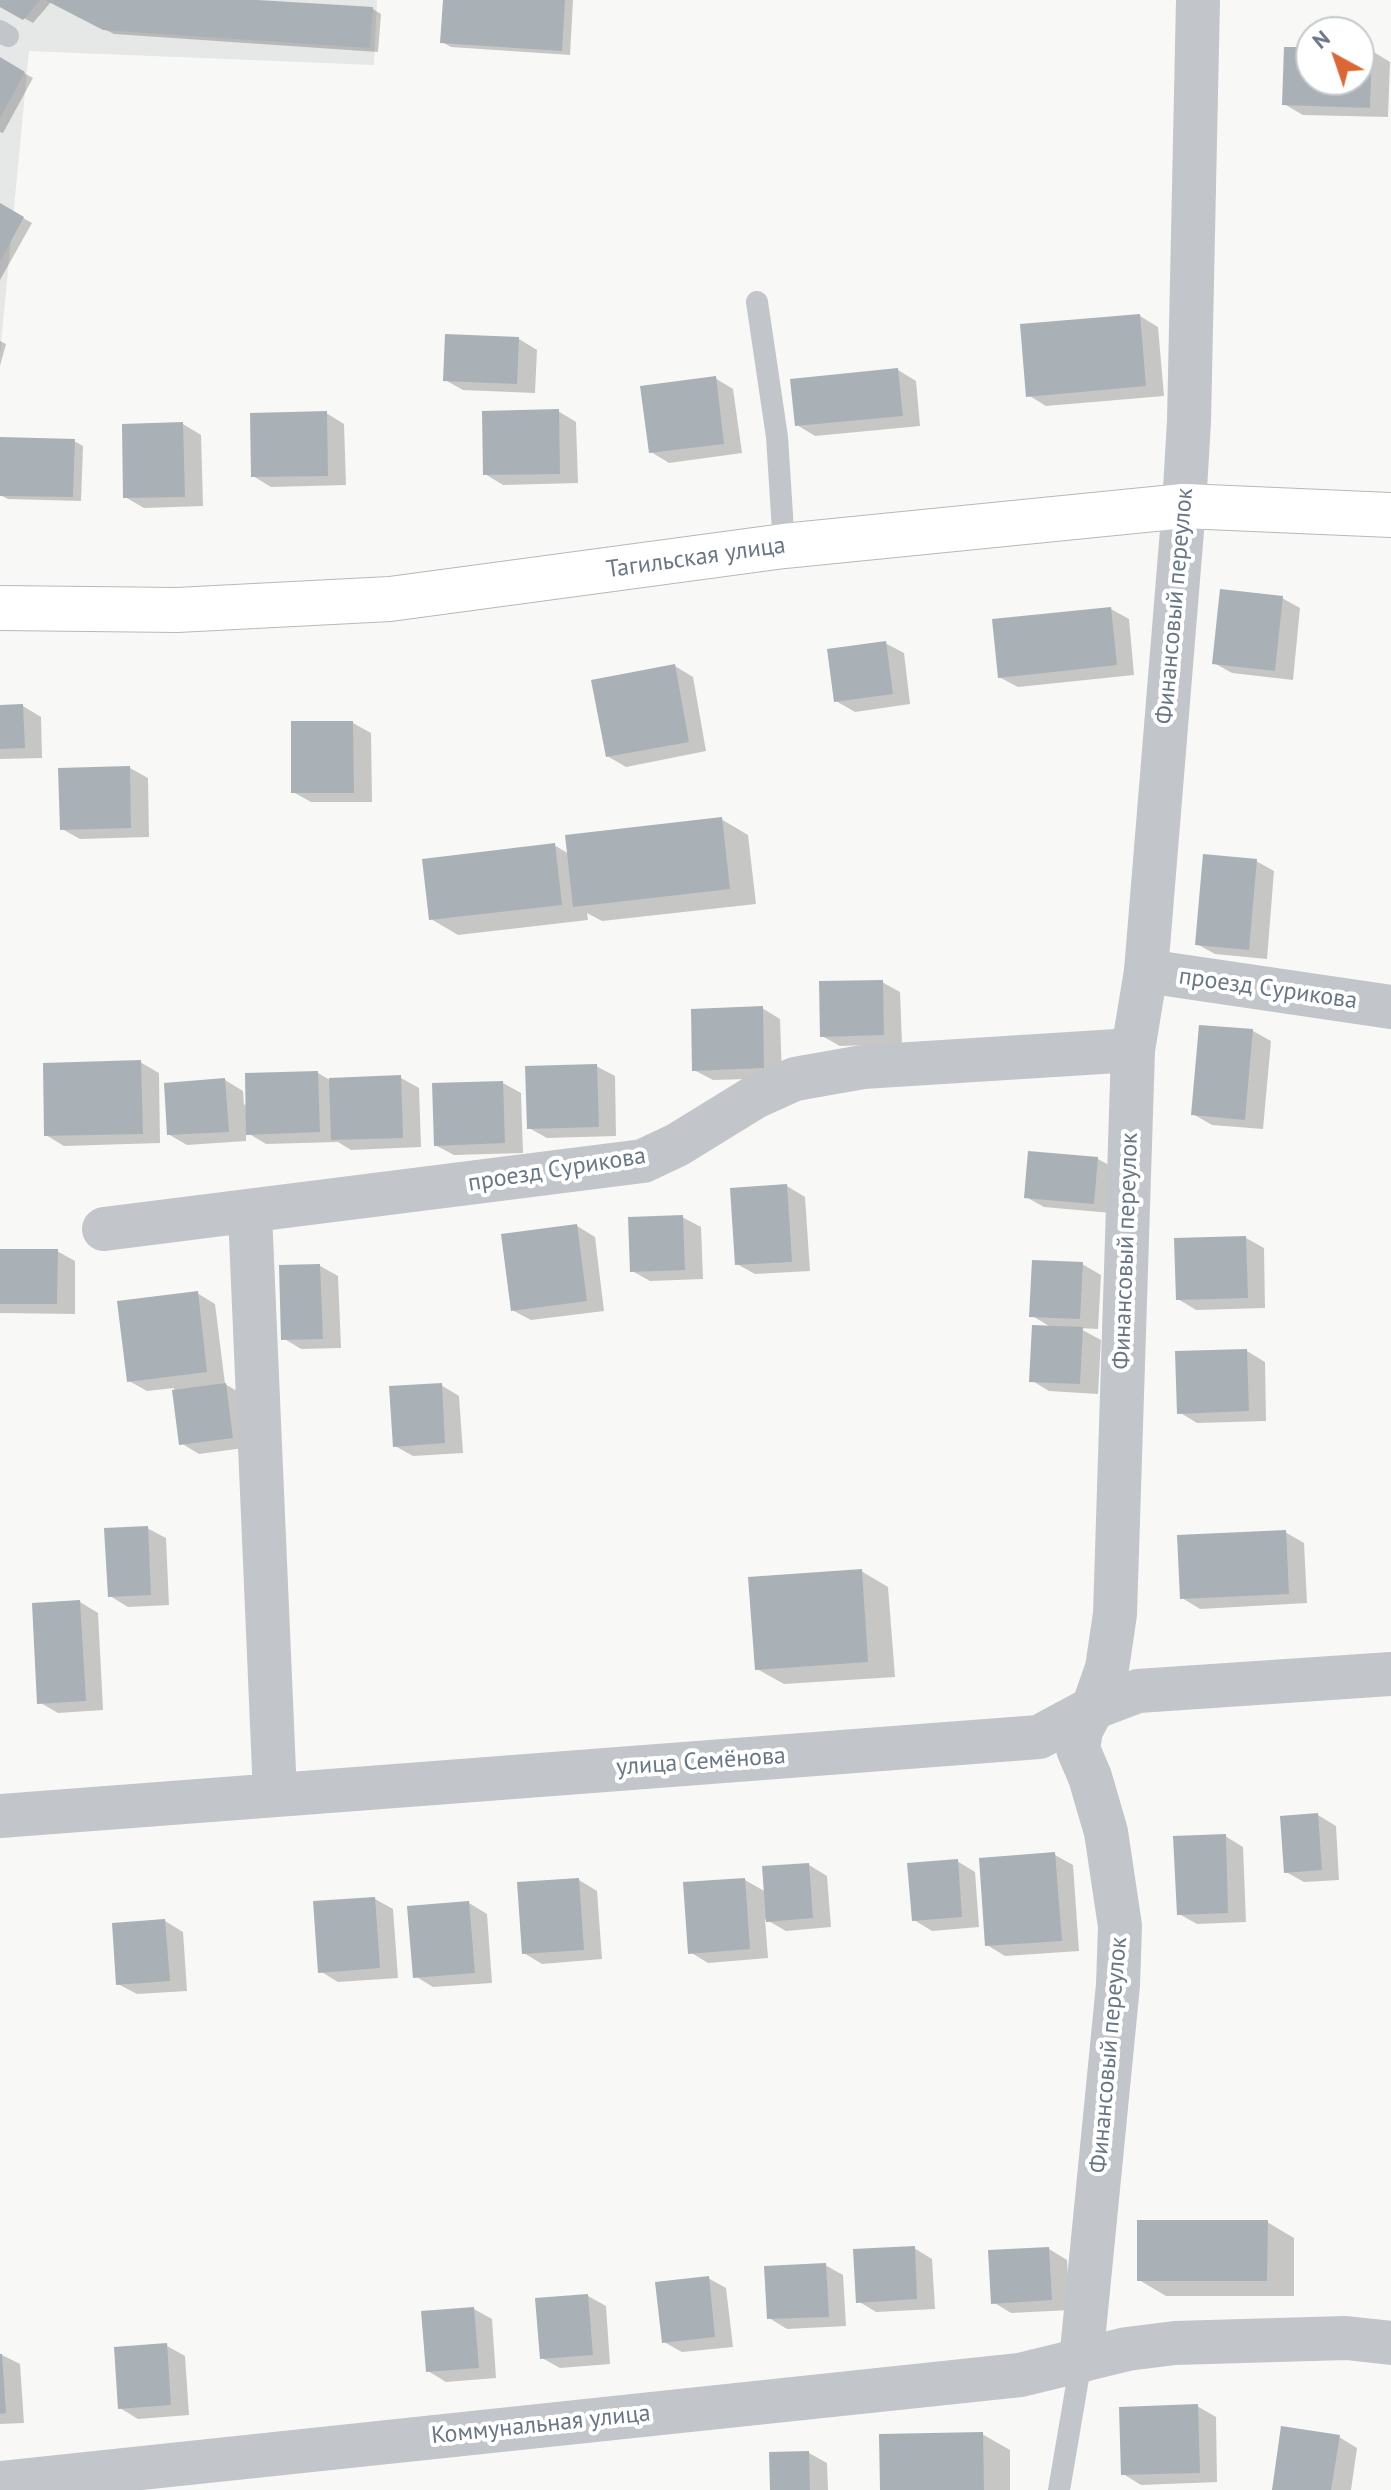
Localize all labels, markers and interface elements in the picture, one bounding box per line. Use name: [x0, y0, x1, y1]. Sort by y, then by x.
north arrow: [1295, 16, 1375, 96]
text: N: [1306, 24, 1335, 55]
street label: Финансовый переулок: [1150, 487, 1200, 725]
street label: Тагильская улица: [605, 531, 787, 585]
street label: проезд Сурикова: [1177, 962, 1359, 1016]
street label: Финансовый переулок: [1107, 1132, 1145, 1370]
street label: проезд Сурикова: [466, 1142, 648, 1198]
street label: улица Семёнова: [615, 1742, 787, 1782]
street label: Финансовый переулок: [1084, 1936, 1134, 2174]
street label: Коммунальная улица: [430, 2399, 652, 2451]

